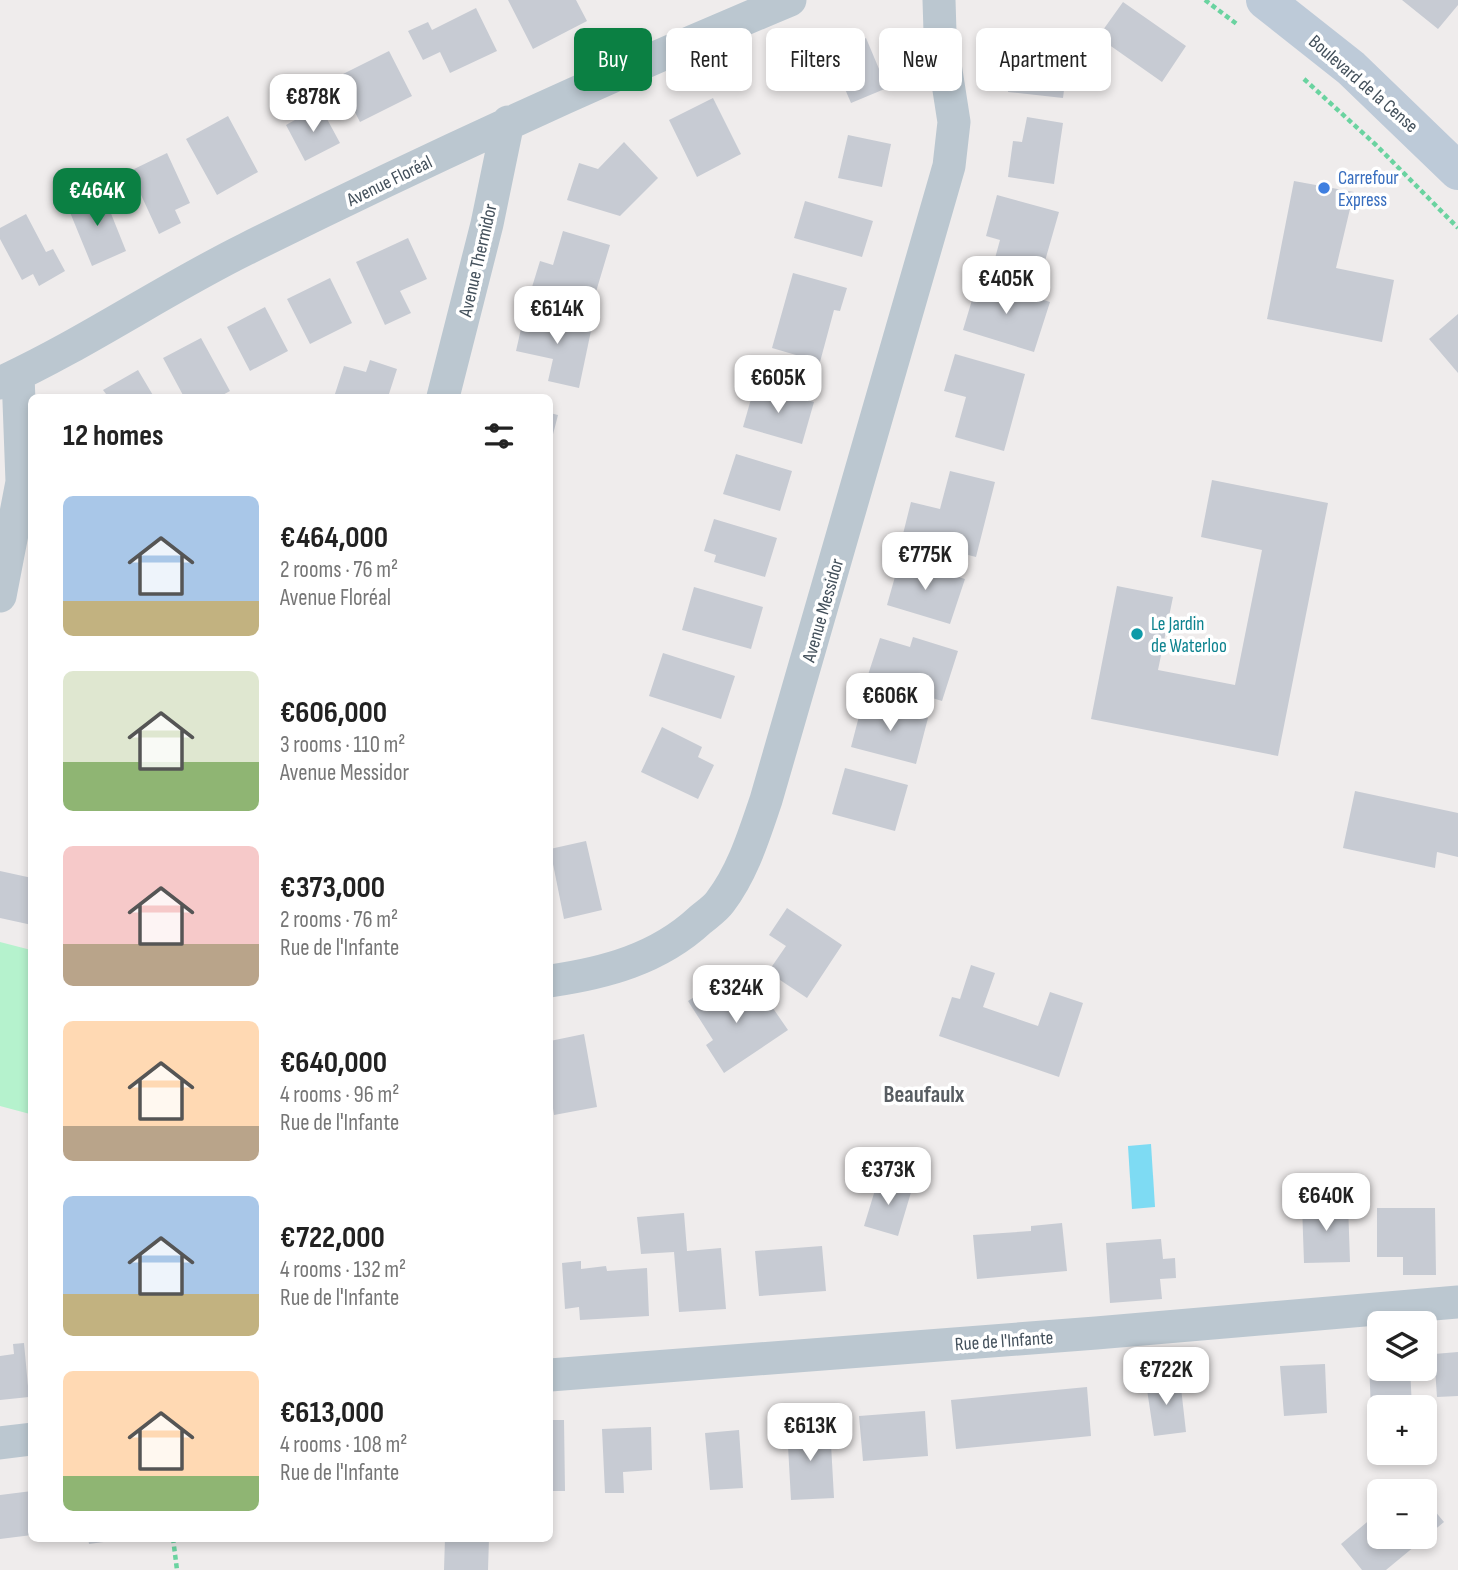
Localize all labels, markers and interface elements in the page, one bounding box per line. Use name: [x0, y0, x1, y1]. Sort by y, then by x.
chip: Buy: [574, 28, 652, 91]
chip: Rent: [666, 28, 752, 91]
chip: Filters: [766, 28, 865, 91]
chip: New: [879, 28, 962, 91]
chip: Apartment: [976, 28, 1111, 91]
street label: Boulevard de la Cense: [1304, 30, 1422, 138]
pin: €878K: [264, 74, 362, 134]
text: €878K: [286, 83, 340, 111]
street label: Avenue Floréal: [342, 151, 436, 212]
place label: Carrefour Express: [1338, 167, 1399, 212]
pin: €464K: [48, 168, 146, 228]
text: €464K: [69, 177, 125, 205]
marker: Carrefour Express: [1316, 180, 1332, 196]
street label: Avenue Thermidor: [454, 201, 503, 320]
pin: €405K: [957, 256, 1055, 316]
text: €405K: [978, 265, 1034, 293]
pin: €614K: [508, 286, 606, 346]
text: €614K: [530, 295, 584, 323]
pin: €605K: [729, 356, 827, 415]
text: €605K: [751, 364, 805, 392]
icon: filters: [480, 417, 518, 455]
text: 12 homes: [63, 418, 164, 454]
text: €464,000: [280, 520, 388, 556]
icon: home: [119, 524, 203, 608]
pin: €775K: [876, 532, 974, 592]
text: €775K: [898, 541, 952, 569]
street label: Avenue Messidor: [797, 555, 849, 666]
text: 2 rooms · 76 m²: [280, 556, 398, 584]
text: Avenue Floréal: [280, 584, 391, 612]
place label: Le Jardin de Waterloo: [1151, 613, 1227, 658]
marker: Le Jardin de Waterloo: [1129, 626, 1145, 642]
pin: €606K: [841, 674, 939, 733]
text: €606K: [862, 682, 918, 710]
text: €606,000: [280, 695, 387, 731]
icon: home: [119, 699, 203, 783]
text: 3 rooms · 110 m²: [280, 731, 405, 759]
text: Avenue Messidor: [280, 759, 409, 787]
text: €373,000: [280, 870, 385, 906]
icon: home: [119, 874, 203, 958]
text: 2 rooms · 76 m²: [280, 906, 398, 934]
text: Rue de l'Infante: [280, 934, 399, 962]
pin: €324K: [687, 965, 785, 1025]
text: €324K: [709, 974, 763, 1002]
text: €640,000: [280, 1045, 387, 1081]
icon: home: [119, 1049, 203, 1133]
text: 4 rooms · 96 m²: [280, 1081, 399, 1109]
district label: Beaufaulx: [884, 1081, 965, 1109]
text: Rue de l'Infante: [280, 1109, 399, 1137]
pin: €373K: [839, 1148, 937, 1207]
text: €373K: [861, 1156, 915, 1184]
pin: €640K: [1277, 1174, 1375, 1233]
text: €640K: [1298, 1182, 1354, 1210]
text: €722,000: [280, 1220, 385, 1256]
icon: home: [119, 1224, 203, 1308]
text: 4 rooms · 132 m²: [280, 1256, 406, 1284]
text: Rue de l'Infante: [280, 1284, 399, 1312]
map controls: [1367, 1311, 1437, 1549]
button: layers: [1367, 1311, 1437, 1381]
street label: Rue de l'Infante: [954, 1327, 1054, 1356]
pin: €722K: [1117, 1348, 1215, 1407]
text: €722K: [1139, 1356, 1193, 1384]
text: €613,000: [280, 1395, 384, 1431]
button: +: [1367, 1395, 1437, 1465]
icon: home: [119, 1399, 203, 1483]
pin: €613K: [761, 1404, 859, 1463]
text: €613K: [783, 1412, 837, 1440]
text: 4 rooms · 108 m²: [280, 1431, 407, 1459]
text: Rue de l'Infante: [280, 1459, 399, 1487]
button: −: [1367, 1479, 1437, 1549]

